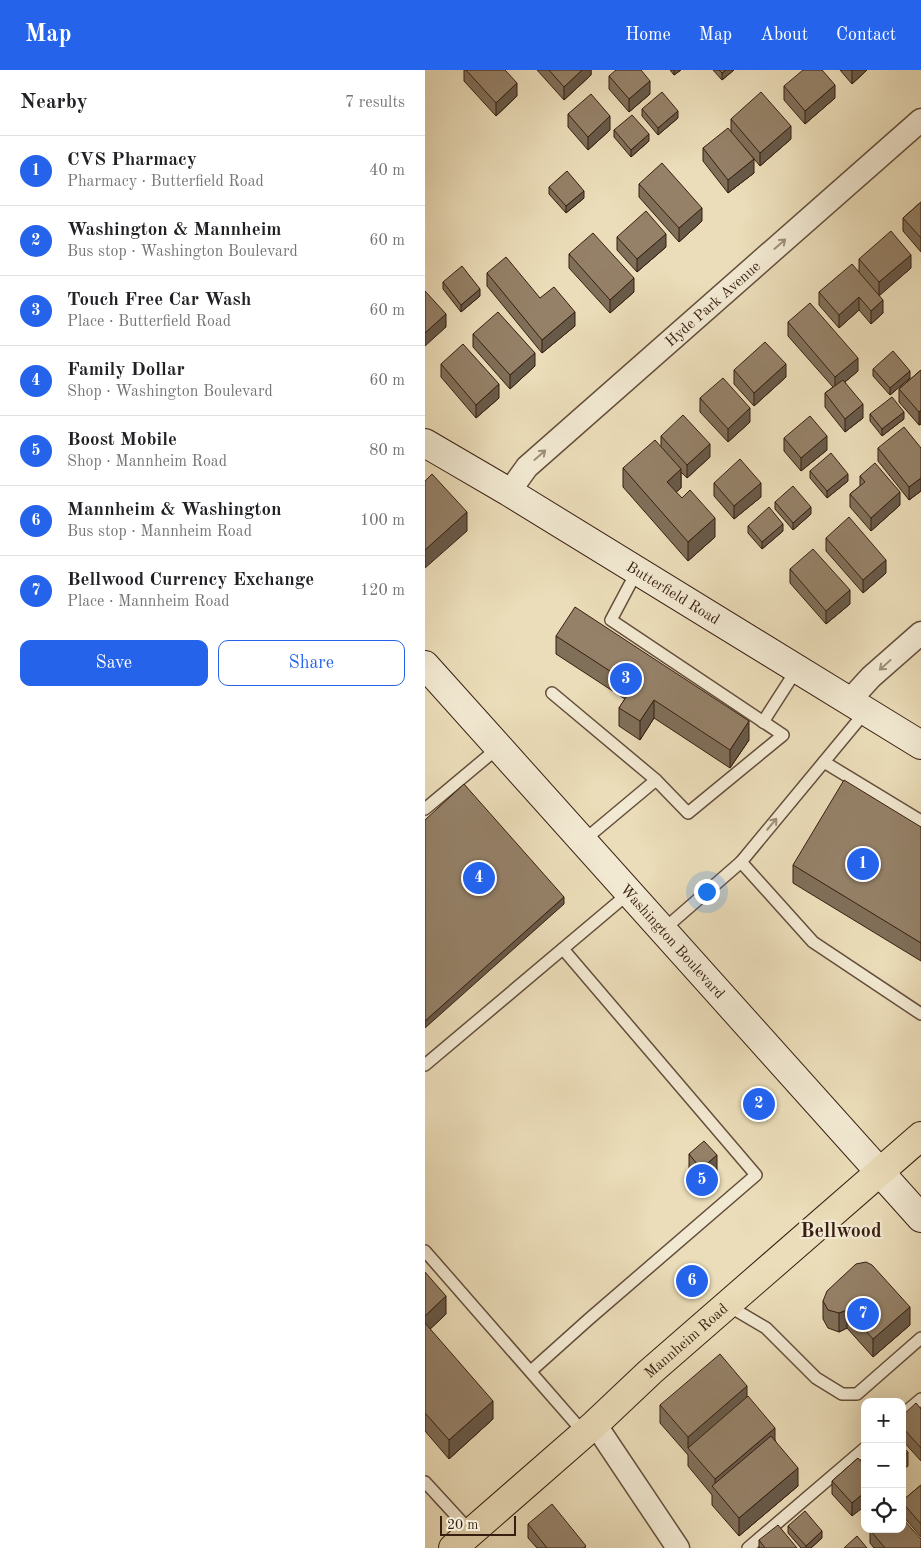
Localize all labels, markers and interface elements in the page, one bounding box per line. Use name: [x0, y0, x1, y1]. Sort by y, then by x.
text: Map: [25, 23, 72, 47]
text: Home: [625, 26, 671, 44]
text: Map: [699, 26, 732, 44]
text: About: [760, 26, 808, 44]
text: Contact: [836, 26, 896, 44]
text: Nearby: [20, 92, 88, 113]
text: 7 results: [345, 95, 405, 111]
text: CVS Pharmacy: [67, 151, 197, 170]
text: 1: [31, 163, 41, 179]
text: 40 m: [369, 163, 405, 179]
text: Pharmacy · Butterfield Road: [67, 174, 264, 190]
text: Washington & Mannheim: [67, 221, 282, 240]
text: 2: [31, 233, 41, 249]
text: 60 m: [369, 233, 405, 249]
one-way arrow: [774, 238, 787, 249]
text: Bus stop · Washington Boulevard: [67, 244, 298, 260]
street label: Hyde Park Avenue: [663, 259, 764, 350]
text: Touch Free Car Wash: [67, 291, 251, 310]
text: 3: [31, 303, 41, 319]
text: 60 m: [369, 303, 405, 319]
text: Place · Butterfield Road: [67, 314, 231, 330]
text: Family Dollar: [67, 361, 185, 380]
text: 4: [31, 373, 41, 389]
text: 60 m: [369, 373, 405, 389]
text: Shop · Washington Boulevard: [67, 384, 273, 400]
text: Boost Mobile: [67, 431, 177, 450]
text: 5: [31, 443, 41, 459]
text: 80 m: [369, 443, 405, 459]
one-way arrow: [534, 449, 547, 461]
text: Shop · Mannheim Road: [67, 454, 227, 470]
text: Mannheim & Washington: [67, 501, 282, 520]
text: 6: [31, 513, 41, 529]
text: 100 m: [360, 513, 405, 529]
text: Bus stop · Mannheim Road: [67, 524, 252, 540]
street label: Butterfield Road: [623, 560, 722, 628]
text: Bellwood Currency Exchange: [67, 571, 314, 590]
text: 7: [31, 583, 41, 599]
text: 120 m: [360, 583, 405, 599]
text: Place · Mannheim Road: [67, 594, 230, 610]
button: Save: [20, 640, 208, 686]
button: Share: [218, 640, 405, 686]
pin: 3: [610, 660, 642, 698]
one-way arrow: [878, 660, 891, 671]
one-way arrow: [767, 818, 778, 831]
pin: 1: [847, 845, 879, 883]
pin: 4: [463, 859, 495, 897]
your location: [694, 879, 720, 905]
street label: Washington Boulevard: [617, 882, 727, 1002]
pin: 2: [743, 1085, 775, 1123]
pin: 5: [686, 1161, 718, 1199]
district label: Bellwood: [800, 1222, 882, 1242]
pin: 6: [676, 1262, 708, 1300]
pin: 7: [847, 1295, 879, 1333]
street label: Mannheim Road: [643, 1302, 732, 1382]
map controls: [861, 1398, 906, 1533]
button: +: [861, 1398, 906, 1443]
button: −: [861, 1443, 906, 1488]
button: locate: [861, 1488, 906, 1533]
scale bar: [440, 1513, 516, 1536]
text: 20 m: [447, 1518, 478, 1532]

